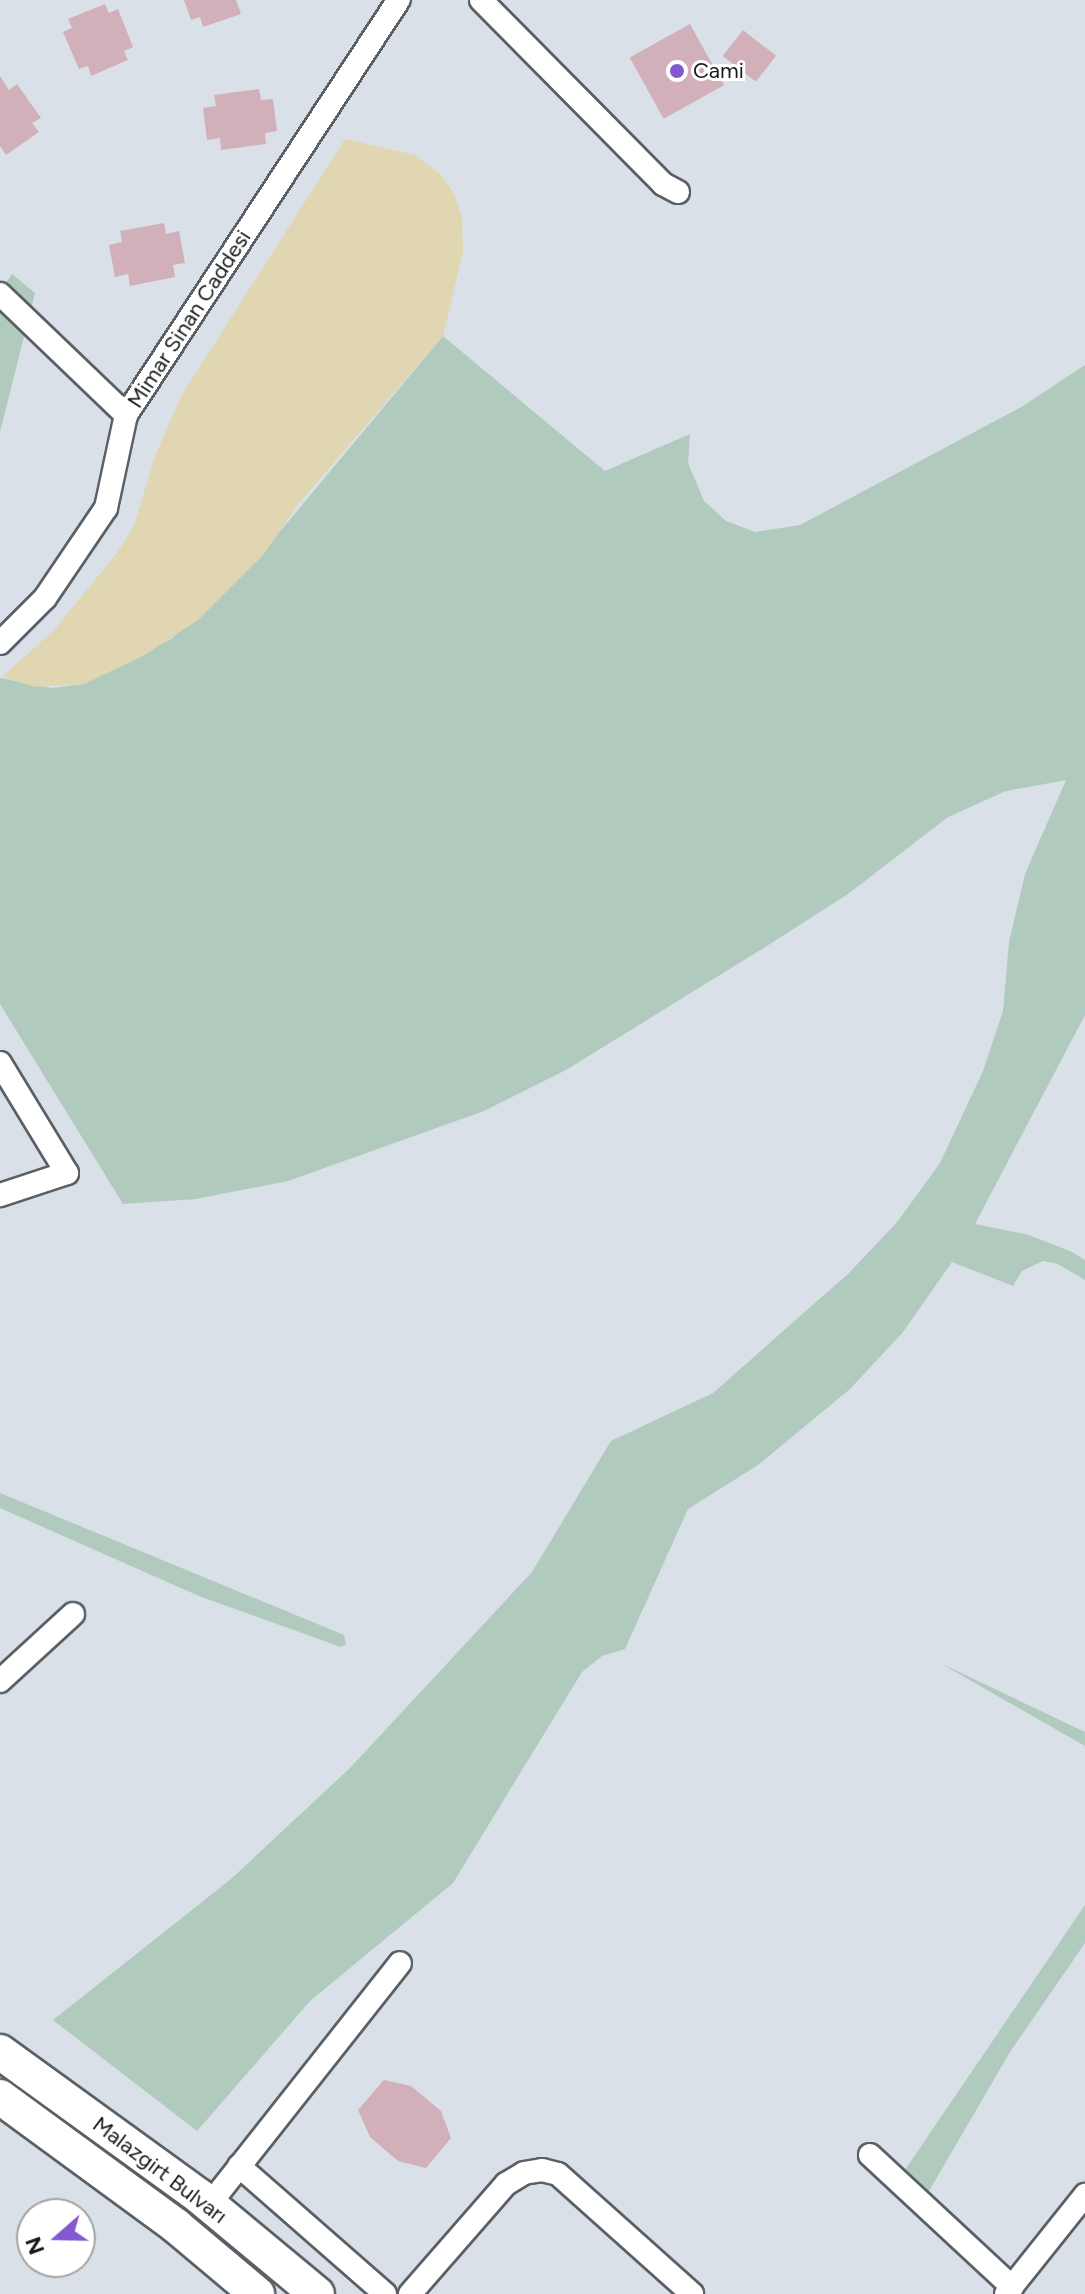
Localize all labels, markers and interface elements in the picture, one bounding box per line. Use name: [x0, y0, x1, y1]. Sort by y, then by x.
place label: Cami: [693, 58, 744, 84]
marker: Cami: [668, 62, 686, 80]
street label: Mimar Sinan Caddesi: [122, 225, 256, 413]
street label: Malazgirt Bulvarı: [88, 2111, 232, 2229]
north arrow: [16, 2198, 96, 2278]
text: N: [19, 2233, 50, 2258]

